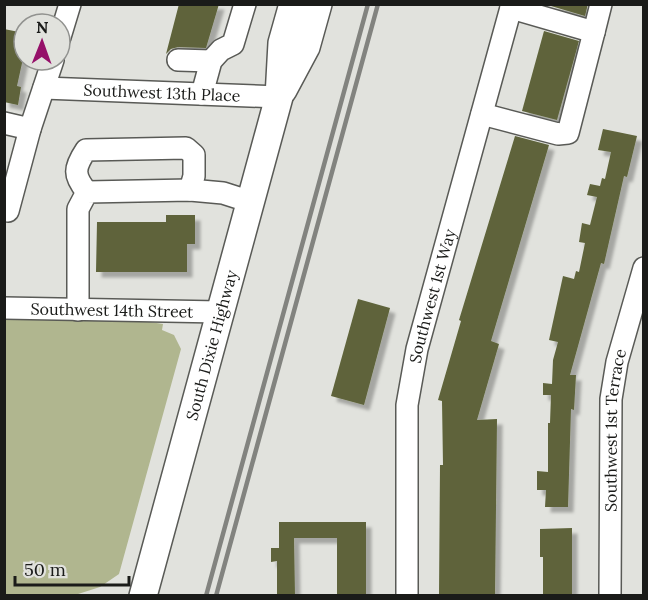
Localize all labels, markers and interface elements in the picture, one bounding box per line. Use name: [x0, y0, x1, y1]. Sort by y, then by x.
north arrow: [12, 12, 72, 72]
text: N: [36, 17, 49, 37]
street label: Southwest 13th Place: [83, 80, 241, 106]
street label: Southwest 1st Way: [405, 226, 460, 365]
street label: South Dixie Highway: [181, 267, 242, 423]
street label: Southwest 14th Street: [30, 298, 194, 322]
street label: Southwest 1st Terrace: [600, 346, 630, 512]
scale bar: [15, 549, 129, 587]
text: 50 m: [24, 558, 66, 581]

